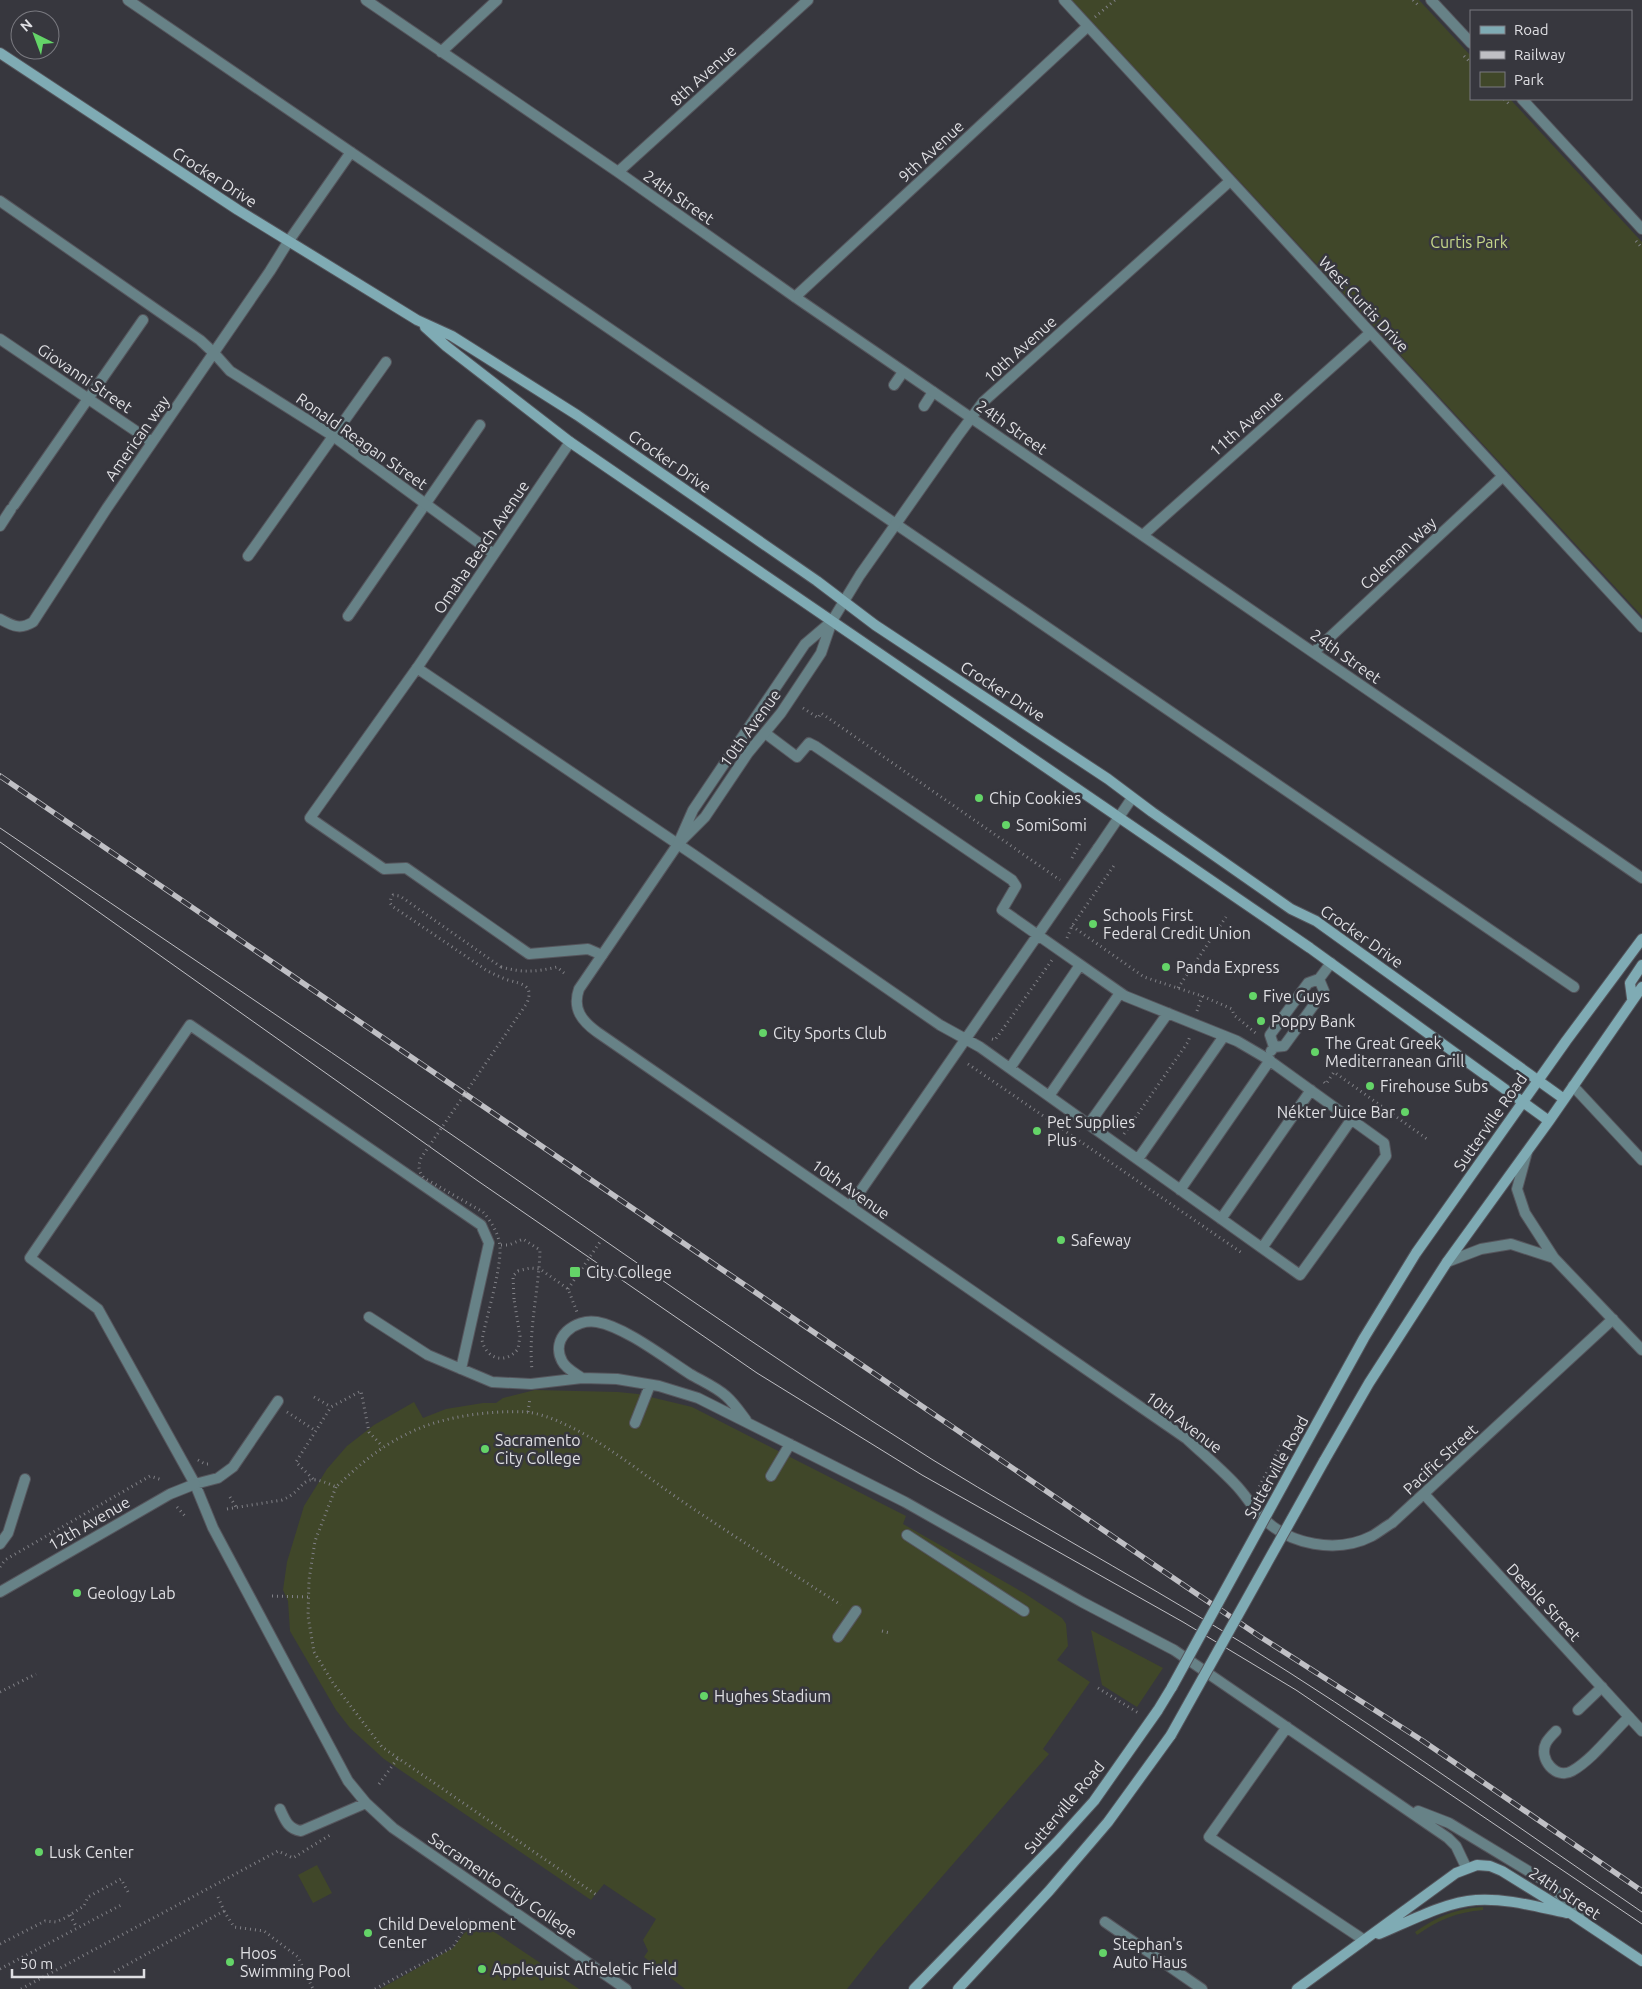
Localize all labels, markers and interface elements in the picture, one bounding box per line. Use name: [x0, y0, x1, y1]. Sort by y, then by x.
north arrow: [10, 10, 60, 60]
legend: [1470, 10, 1632, 100]
text: N: [17, 16, 36, 35]
text: Road: [1514, 21, 1549, 38]
street label: 8th Avenue: [666, 41, 740, 109]
text: Railway: [1514, 46, 1565, 63]
text: Park: [1514, 71, 1544, 88]
street label: 9th Avenue: [895, 116, 967, 186]
street label: Crocker Drive: [169, 143, 261, 211]
street label: 24th Street: [640, 166, 718, 228]
park label: Curtis Park: [1430, 233, 1508, 251]
street label: West Curtis Drive: [1315, 253, 1413, 355]
street label: 10th Avenue: [980, 312, 1060, 386]
street label: Giovanni Street: [34, 340, 136, 417]
street label: 11th Avenue: [1206, 386, 1286, 460]
street label: Ronald Reagan Street: [293, 389, 432, 493]
street label: American way: [101, 392, 173, 484]
street label: 24th Street: [973, 396, 1051, 458]
street label: Crocker Drive: [625, 426, 715, 496]
street label: Omaha Beach Avenue: [430, 477, 532, 617]
street label: Coleman Way: [1356, 513, 1440, 593]
street label: 24th Street: [1307, 625, 1385, 687]
street label: Crocker Drive: [957, 657, 1049, 725]
street label: 10th Avenue: [716, 686, 784, 770]
place label: Chip Cookies: [989, 789, 1081, 807]
marker: Chip Cookies: [973, 792, 985, 804]
place label: SomiSomi: [1016, 816, 1087, 834]
marker: SomiSomi: [1000, 819, 1012, 831]
street label: Crocker Drive: [1317, 901, 1407, 971]
place label: Schools First Federal Credit Union: [1103, 906, 1251, 942]
marker: Schools First Federal Credit Union: [1087, 918, 1099, 930]
place label: Panda Express: [1176, 958, 1279, 976]
marker: Panda Express: [1160, 961, 1172, 973]
place label: Five Guys: [1263, 987, 1330, 1005]
marker: Five Guys: [1247, 990, 1259, 1002]
place label: Poppy Bank: [1271, 1012, 1355, 1030]
marker: Poppy Bank: [1255, 1015, 1267, 1027]
place label: City Sports Club: [773, 1024, 887, 1042]
marker: City Sports Club: [757, 1027, 769, 1039]
place label: The Great Greek Mediterranean Grill: [1325, 1034, 1464, 1070]
marker: The Great Greek Mediterranean Grill: [1309, 1046, 1321, 1058]
street label: Sutterville Road: [1450, 1070, 1530, 1174]
place label: Firehouse Subs: [1380, 1077, 1488, 1095]
marker: Firehouse Subs: [1364, 1080, 1376, 1092]
place label: Nékter Juice Bar: [1277, 1103, 1395, 1121]
marker: Nékter Juice Bar: [1399, 1106, 1411, 1118]
place label: Pet Supplies Plus: [1047, 1113, 1135, 1149]
marker: Pet Supplies Plus: [1031, 1125, 1043, 1137]
street label: 10th Avenue: [809, 1156, 893, 1222]
place label: Safeway: [1071, 1231, 1131, 1249]
marker: Safeway: [1055, 1234, 1067, 1246]
place label: City College: [586, 1263, 672, 1281]
marker: City College: [568, 1265, 582, 1279]
street label: 10th Avenue: [1142, 1387, 1226, 1457]
street label: Sutterville Road: [1240, 1412, 1312, 1522]
street label: Pacific Street: [1399, 1420, 1481, 1498]
place label: Sacramento City College: [495, 1431, 581, 1467]
marker: Sacramento City College: [479, 1443, 491, 1455]
street label: 12th Avenue: [45, 1492, 133, 1554]
street label: Deeble Street: [1503, 1559, 1585, 1645]
place label: Geology Lab: [87, 1584, 176, 1602]
marker: Geology Lab: [71, 1587, 83, 1599]
place label: Hughes Stadium: [714, 1687, 831, 1705]
marker: Hughes Stadium: [698, 1690, 710, 1702]
street label: Sutterville Road: [1020, 1757, 1108, 1857]
street label: Sacramento City College: [425, 1829, 581, 1941]
place label: Lusk Center: [49, 1843, 134, 1861]
marker: Lusk Center: [33, 1846, 45, 1858]
street label: 24th Street: [1526, 1863, 1605, 1923]
place label: Child Development Center: [378, 1915, 516, 1951]
marker: Child Development Center: [362, 1927, 374, 1939]
place label: Stephan's Auto Haus: [1113, 1935, 1187, 1971]
place label: Hoos Swimming Pool: [240, 1944, 350, 1980]
scale bar: [12, 1946, 145, 1978]
marker: Stephan's Auto Haus: [1097, 1947, 1109, 1959]
text: 50 m: [20, 1955, 53, 1972]
marker: Hoos Swimming Pool: [224, 1956, 236, 1968]
place label: Applequist Atheletic Field: [492, 1960, 677, 1978]
marker: Applequist Atheletic Field: [476, 1963, 488, 1975]

